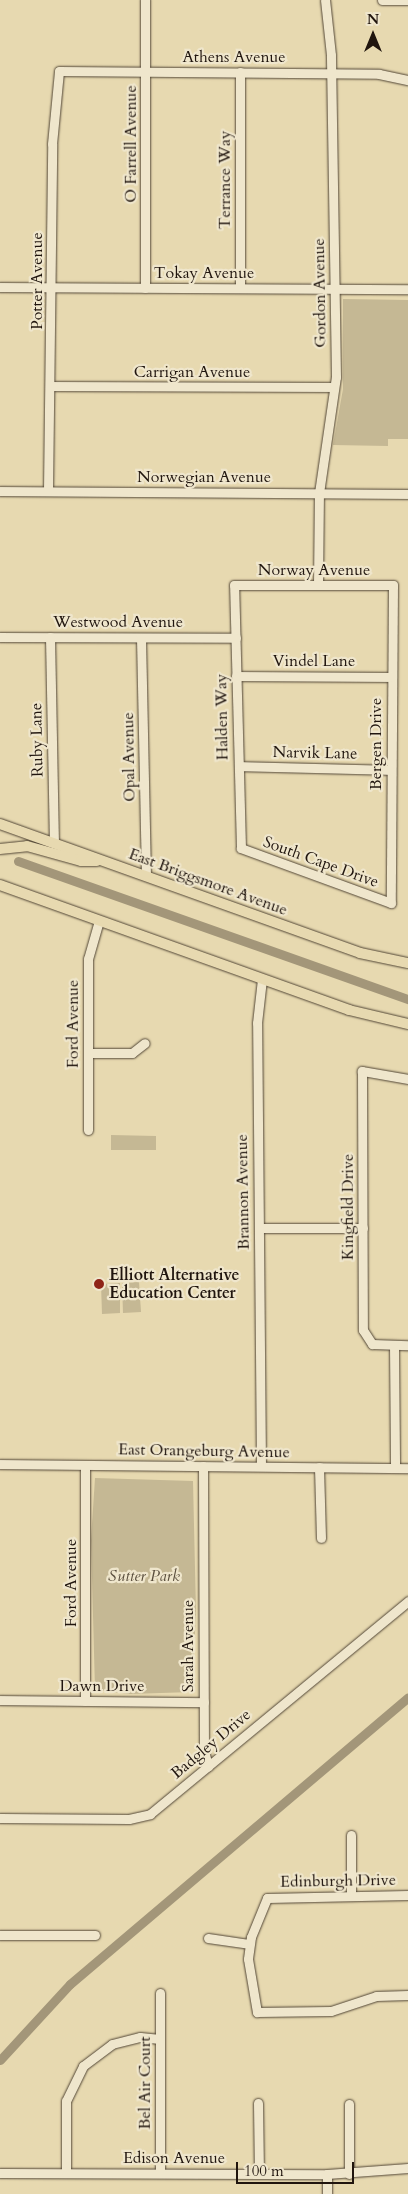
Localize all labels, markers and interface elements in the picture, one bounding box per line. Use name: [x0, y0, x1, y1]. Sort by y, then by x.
north arrow: [348, 10, 398, 60]
text: N: [367, 10, 379, 29]
street label: Athens Avenue: [182, 47, 286, 67]
street label: O Farrell Avenue: [121, 85, 141, 203]
street label: Terrance Way: [215, 131, 235, 229]
street label: Potter Avenue: [27, 232, 47, 330]
street label: Gordon Avenue: [309, 238, 331, 348]
street label: Tokay Avenue: [154, 263, 254, 283]
street label: Carrigan Avenue: [134, 362, 250, 382]
street label: Norwegian Avenue: [137, 467, 271, 487]
street label: Norway Avenue: [258, 560, 370, 580]
street label: Westwood Avenue: [53, 612, 183, 632]
street label: Vindel Lane: [273, 651, 355, 671]
street label: Halden Way: [212, 674, 232, 760]
street label: Bergen Drive: [366, 698, 386, 790]
street label: Ruby Lane: [27, 703, 47, 777]
street label: Opal Avenue: [119, 712, 139, 802]
street label: Narvik Lane: [272, 743, 358, 763]
street label: South Cape Drive: [261, 832, 381, 892]
street label: East Briggsmore Avenue: [126, 844, 290, 920]
street label: Ford Avenue: [63, 980, 83, 1068]
street label: Brannon Avenue: [232, 1134, 254, 1250]
street label: Kingfield Drive: [338, 1154, 358, 1260]
place label: Elliott Alternative Education Center: [109, 1265, 239, 1303]
marker: Elliott Alternative Education Center: [93, 1278, 105, 1290]
street label: East Orangeburg Avenue: [118, 1440, 290, 1462]
street label: Ford Avenue: [61, 1539, 81, 1627]
park label: Sutter Park: [108, 1566, 180, 1586]
street label: Sarah Avenue: [178, 1600, 198, 1692]
street label: Dawn Drive: [60, 1676, 144, 1696]
street label: Badgley Drive: [167, 1705, 255, 1783]
street label: Edinburgh Drive: [280, 1870, 396, 1892]
street label: Bel Air Court: [135, 2036, 155, 2130]
street label: Edison Avenue: [123, 2148, 225, 2168]
scale bar: [238, 2152, 356, 2184]
text: 100 m: [244, 2161, 284, 2181]

